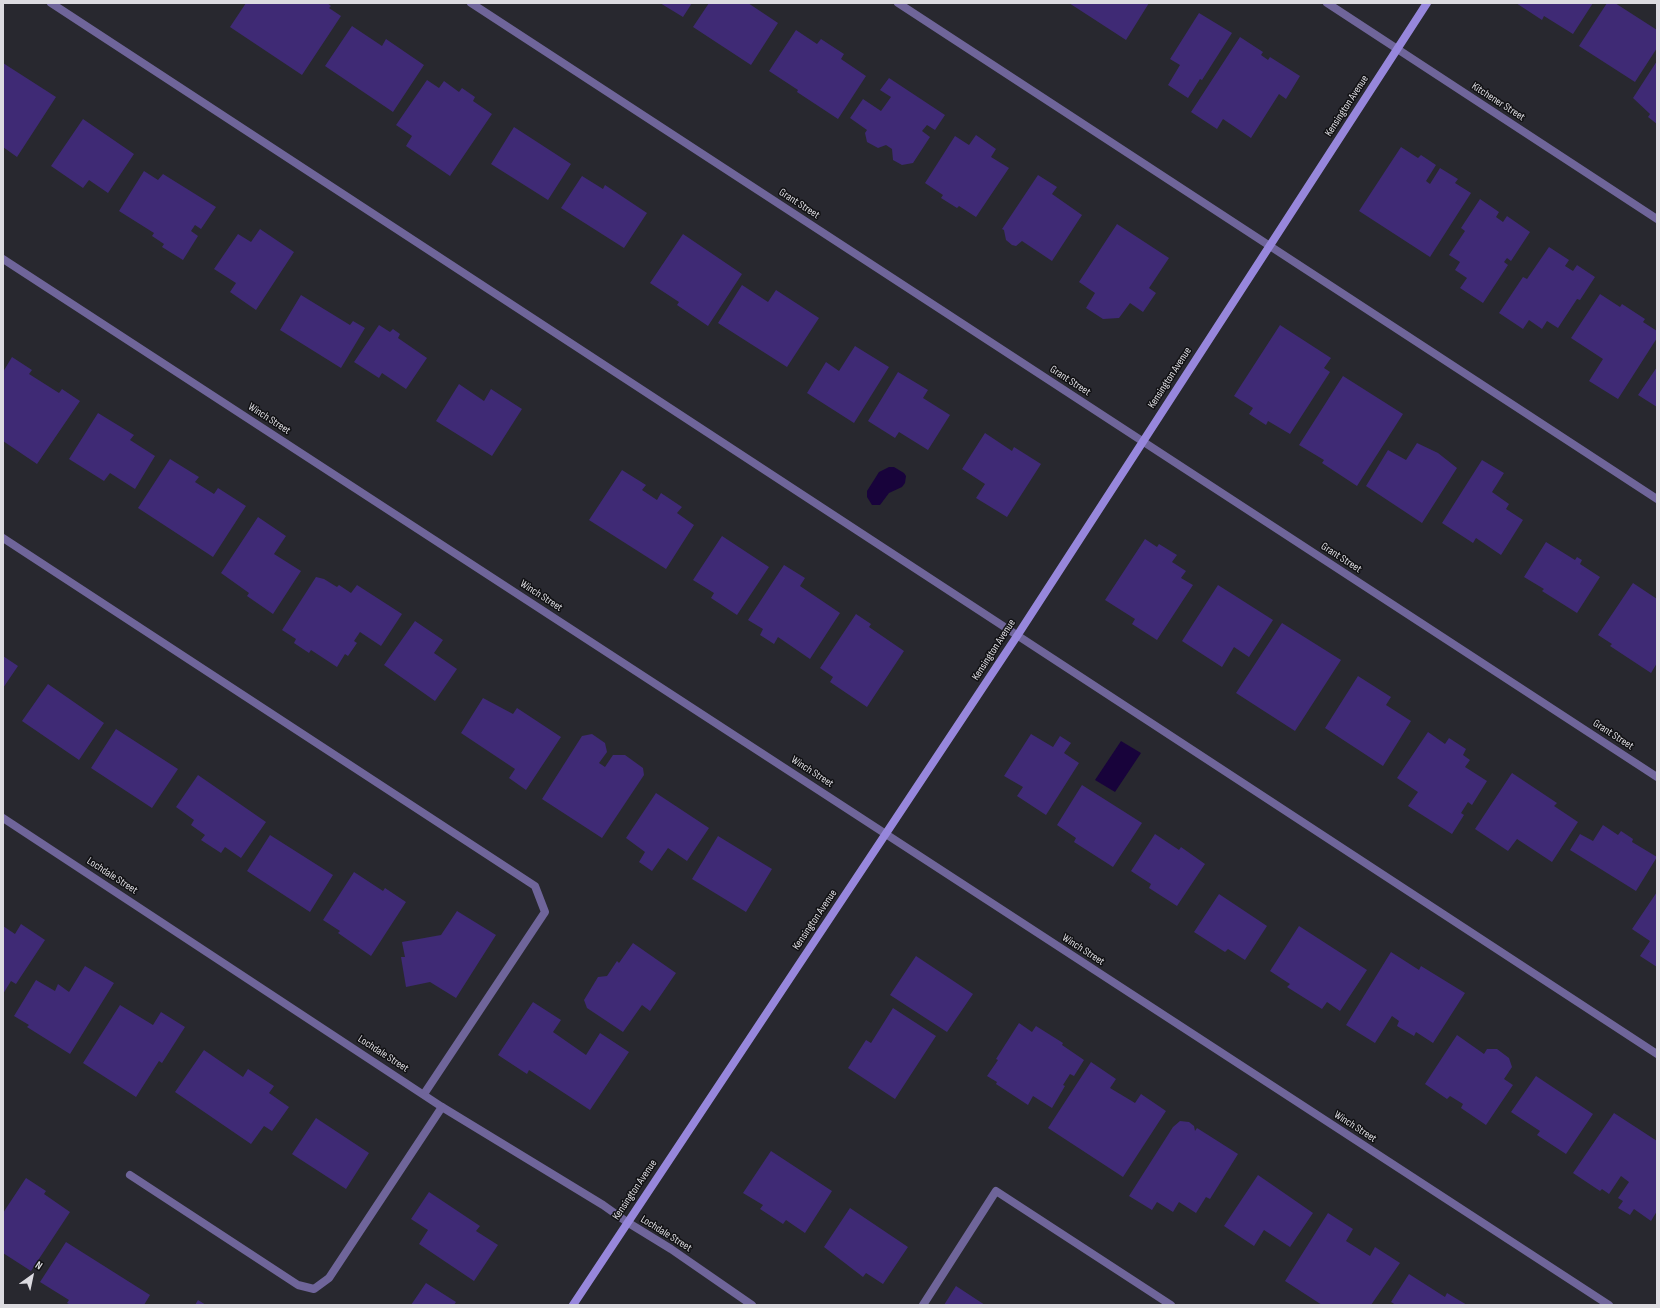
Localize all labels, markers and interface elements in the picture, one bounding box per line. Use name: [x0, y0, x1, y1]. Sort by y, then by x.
street label: Kensington Avenue: [1322, 73, 1372, 139]
street label: Kitchener Street: [1469, 80, 1527, 124]
street label: Grant Street: [776, 186, 822, 222]
street label: Kensington Avenue: [1145, 345, 1195, 411]
street label: Grant Street: [1047, 363, 1093, 399]
street label: Winch Street: [245, 400, 293, 438]
street label: Grant Street: [1318, 540, 1364, 576]
street label: Winch Street: [517, 577, 565, 615]
street label: Kensington Avenue: [969, 617, 1019, 683]
street label: Grant Street: [1590, 717, 1636, 753]
street label: Winch Street: [788, 753, 836, 791]
street label: Lochdale Street: [84, 855, 140, 897]
street label: Kensington Avenue: [790, 887, 840, 953]
street label: Winch Street: [1059, 931, 1107, 969]
street label: Lochdale Street: [355, 1033, 411, 1075]
street label: Winch Street: [1331, 1108, 1379, 1146]
street label: Kensington Avenue: [610, 1157, 660, 1223]
street label: Lochdale Street: [638, 1213, 694, 1255]
north arrow: [12, 1256, 52, 1296]
text: N: [33, 1258, 45, 1273]

